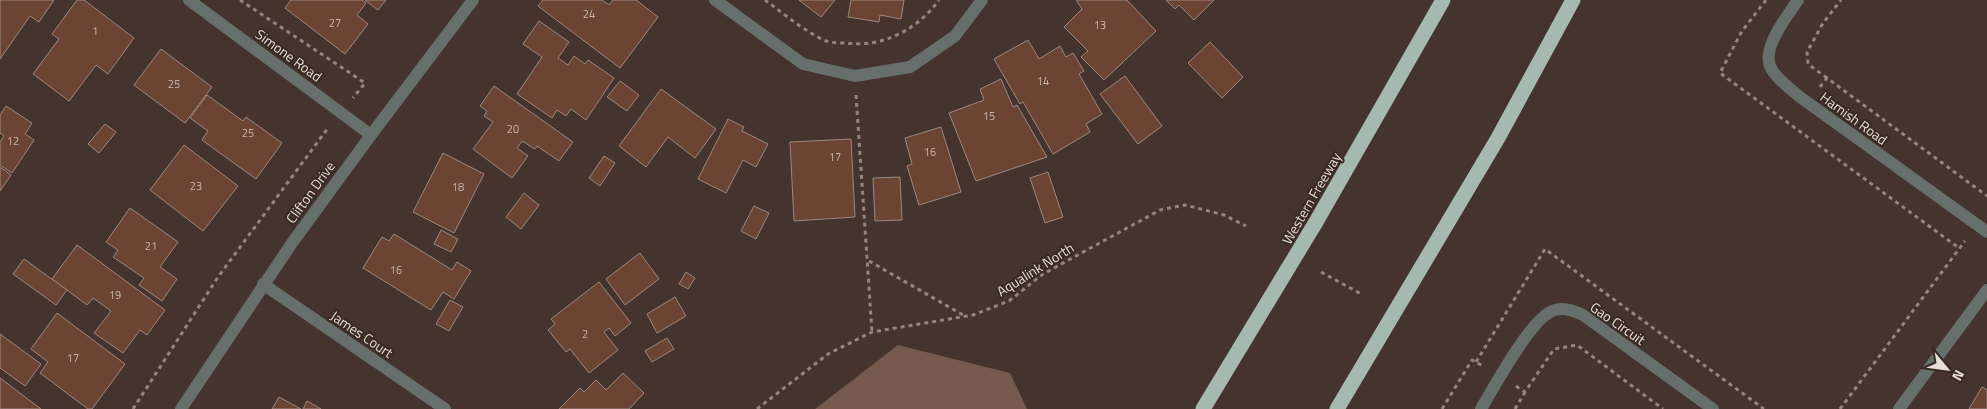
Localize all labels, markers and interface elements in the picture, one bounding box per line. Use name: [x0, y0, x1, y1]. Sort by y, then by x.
house number: 24: [583, 6, 595, 22]
house number: 27: [329, 15, 341, 31]
house number: 13: [1094, 17, 1106, 33]
house number: 1: [92, 23, 98, 39]
street label: Simone Road: [251, 24, 327, 86]
house number: 14: [1037, 73, 1049, 89]
house number: 25: [168, 76, 180, 92]
street label: Hamish Road: [1816, 86, 1892, 150]
house number: 15: [983, 108, 995, 124]
house number: 20: [507, 121, 519, 137]
house number: 25: [242, 125, 254, 141]
house number: 12: [7, 133, 19, 149]
house number: 16: [924, 144, 936, 160]
street label: Western Freeway: [1276, 148, 1346, 248]
house number: 17: [829, 149, 841, 165]
street label: Clifton Drive: [280, 157, 340, 227]
house number: 23: [190, 178, 202, 194]
house number: 18: [452, 179, 464, 195]
street label: Aqualink North: [992, 237, 1078, 301]
house number: 21: [145, 238, 157, 254]
house number: 16: [390, 262, 402, 278]
house number: 19: [109, 287, 121, 303]
street label: Gao Circuit: [1586, 296, 1650, 350]
street label: James Court: [326, 305, 398, 363]
house number: 2: [582, 326, 588, 342]
north arrow: [1922, 344, 1972, 394]
house number: 17: [67, 350, 79, 366]
text: N: [1947, 366, 1970, 385]

